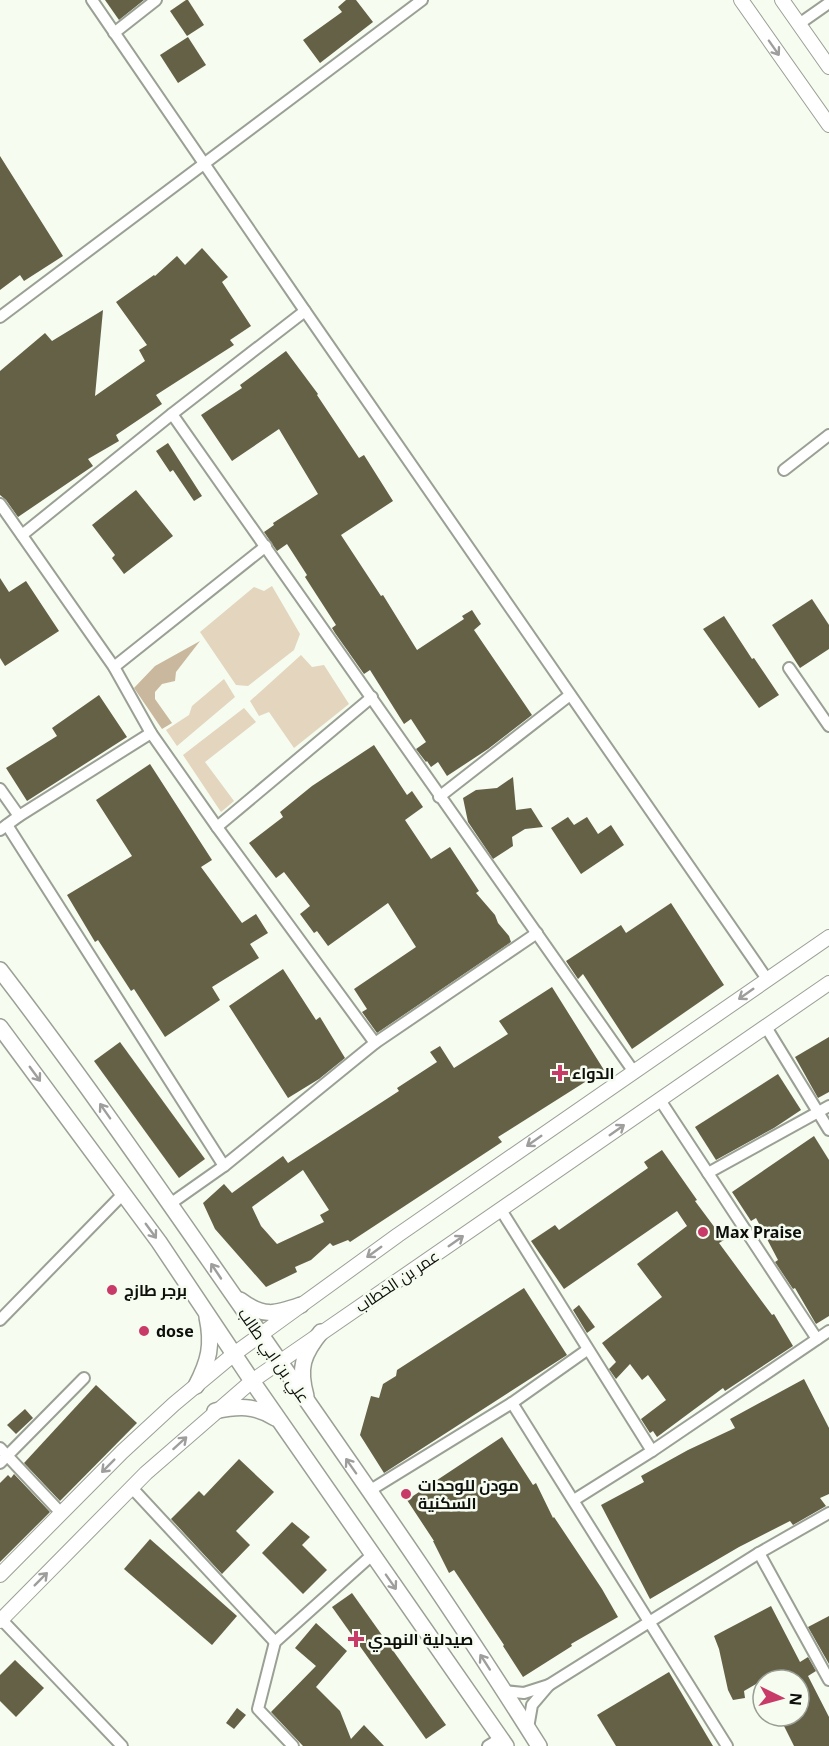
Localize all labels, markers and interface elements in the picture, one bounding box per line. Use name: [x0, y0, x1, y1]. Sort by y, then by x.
one-way arrow: [768, 39, 780, 55]
one-way arrow: [739, 988, 755, 1000]
place label: الدواء: [572, 1062, 614, 1084]
one-way arrow: [28, 1066, 41, 1082]
marker: الدواء: [553, 1066, 567, 1080]
one-way arrow: [99, 1103, 111, 1120]
one-way arrow: [608, 1124, 624, 1136]
one-way arrow: [527, 1135, 543, 1147]
place label: Max Praise: [715, 1221, 802, 1243]
one-way arrow: [144, 1222, 157, 1238]
marker: Max Praise: [696, 1225, 710, 1239]
one-way arrow: [448, 1235, 464, 1247]
street label: عمر بن الخطاب: [351, 1245, 443, 1317]
one-way arrow: [367, 1246, 383, 1258]
one-way arrow: [210, 1263, 222, 1280]
place label: برجر طازج: [124, 1279, 187, 1301]
marker: برجر طازج: [105, 1283, 119, 1297]
street label: علي بن ابي طالب: [231, 1303, 315, 1409]
place label: dose: [156, 1320, 194, 1342]
marker: dose: [137, 1324, 151, 1338]
one-way arrow: [173, 1436, 188, 1450]
one-way arrow: [345, 1458, 357, 1474]
one-way arrow: [101, 1459, 116, 1474]
place label: مودن للوحدات السكنية: [418, 1474, 519, 1514]
marker: مودن للوحدات السكنية: [399, 1487, 413, 1501]
one-way arrow: [34, 1572, 49, 1587]
one-way arrow: [385, 1574, 397, 1590]
place label: صيدلية النهدي: [368, 1628, 473, 1652]
marker: صيدلية النهدي: [349, 1632, 363, 1646]
one-way arrow: [478, 1653, 491, 1670]
north arrow: [751, 1668, 811, 1728]
text: N: [784, 1692, 807, 1707]

